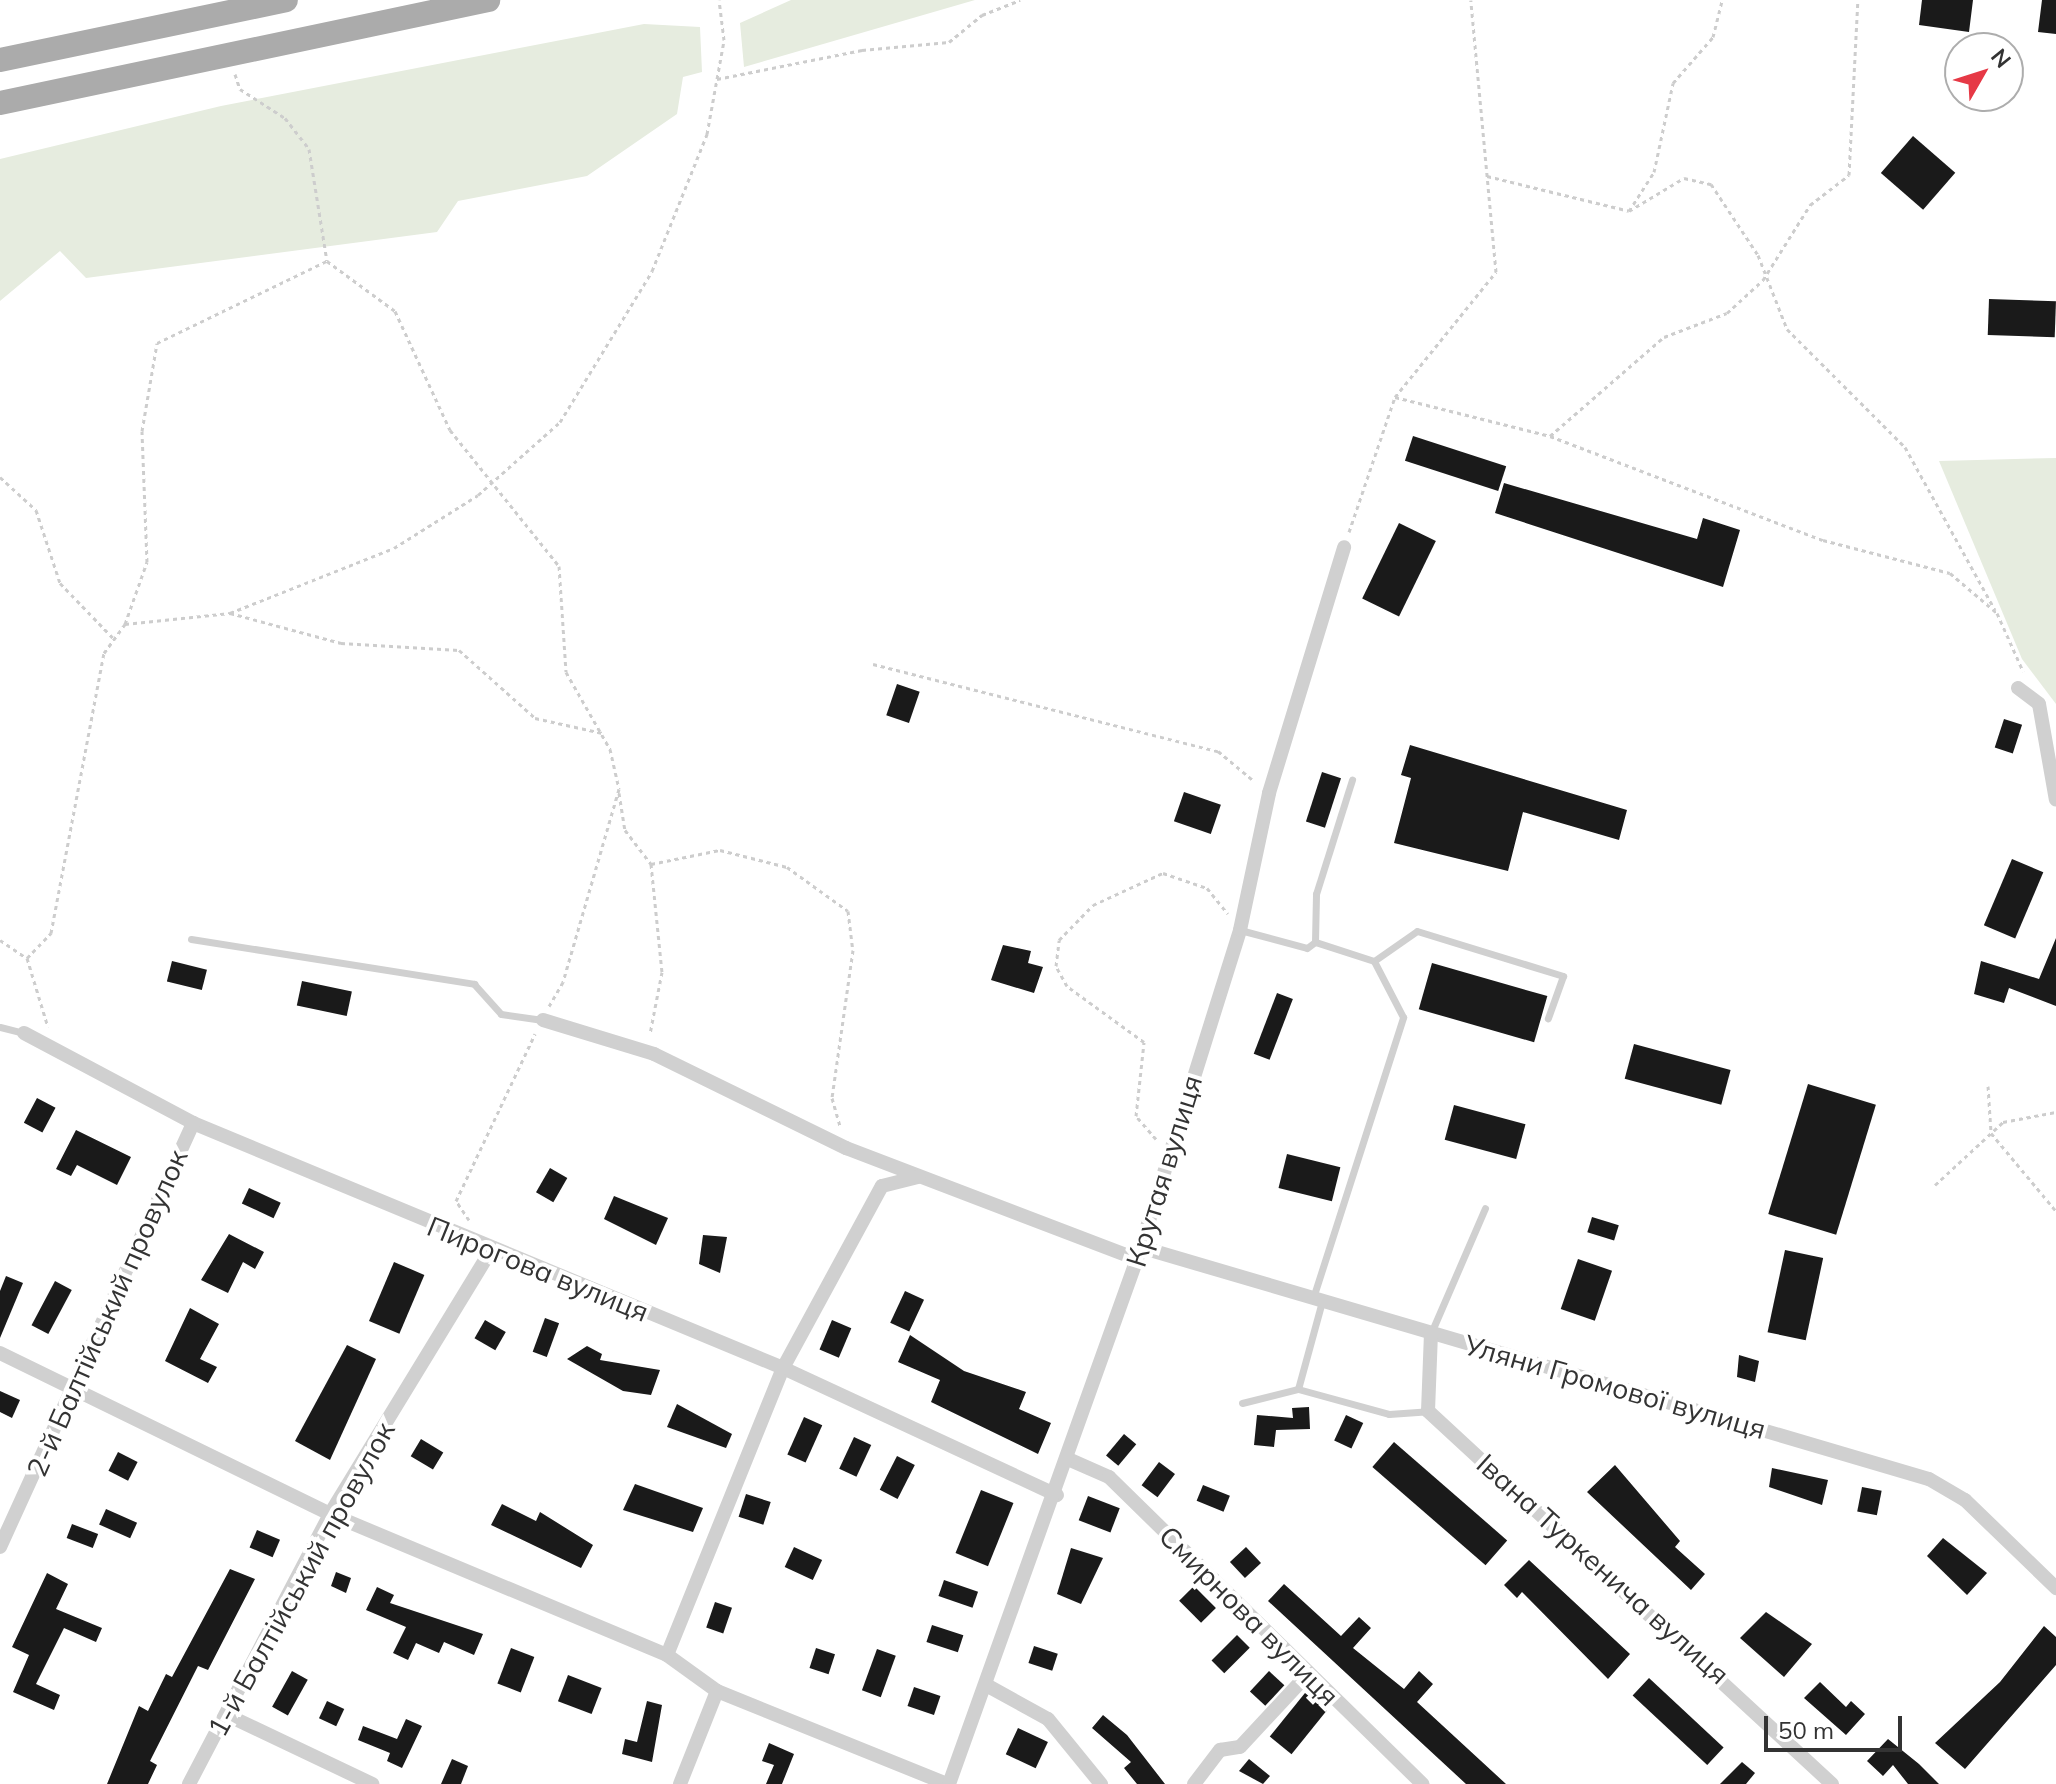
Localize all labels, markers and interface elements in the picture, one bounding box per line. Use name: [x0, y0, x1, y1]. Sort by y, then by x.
north arrow: [1944, 32, 2024, 112]
text: N: [1985, 43, 2017, 73]
street label: Крутая вулиця: [1119, 1071, 1209, 1271]
street label: 2-й Балтійський провулок: [20, 1144, 194, 1482]
street label: Пирогова вулиця: [422, 1209, 654, 1329]
street label: Уляни Громової вулиця: [1460, 1328, 1770, 1446]
street label: 1-й Балтійський провулок: [200, 1416, 402, 1742]
street label: Івана Туркенича вулиця: [1470, 1447, 1736, 1691]
street label: Смирнова вулиця: [1152, 1519, 1346, 1713]
scale bar: [1768, 1700, 1906, 1750]
text: 50 m: [1778, 1715, 1834, 1745]

